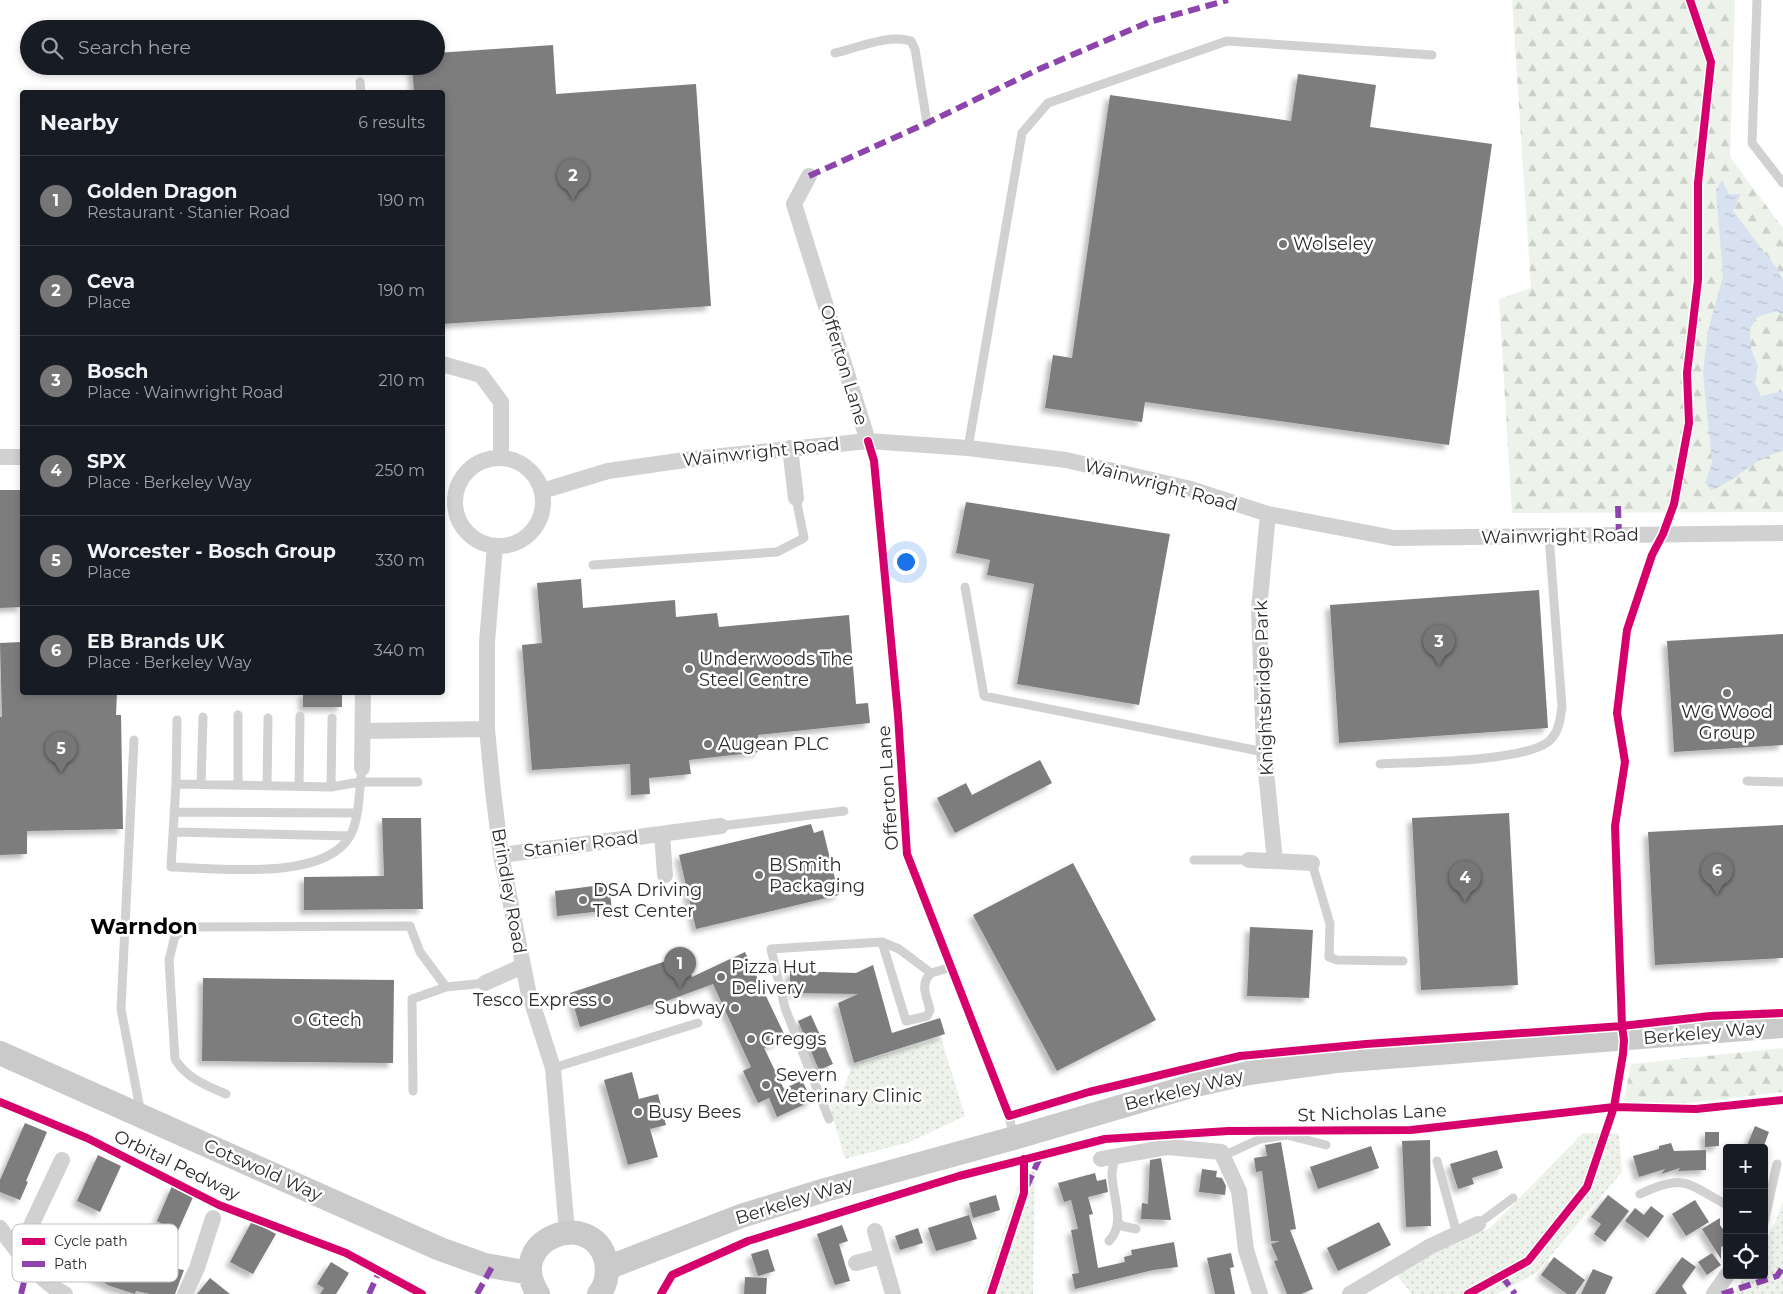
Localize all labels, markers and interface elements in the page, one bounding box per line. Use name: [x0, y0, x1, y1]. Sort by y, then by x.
search box: [20, 20, 445, 75]
icon: search: [38, 34, 66, 62]
text: Search here: [78, 36, 191, 59]
text: Nearby: [40, 110, 119, 135]
text: 6 results: [358, 113, 425, 132]
pin: 2: [557, 159, 589, 200]
text: Golden Dragon: [87, 180, 237, 203]
text: 1: [53, 191, 59, 210]
text: 190 m: [378, 191, 425, 210]
text: Restaurant · Stanier Road: [87, 203, 290, 222]
place label: Wolseley: [1293, 233, 1373, 255]
marker: Wolseley: [1277, 238, 1289, 250]
text: Ceva: [87, 270, 135, 293]
text: 2: [51, 281, 61, 300]
text: 190 m: [378, 281, 425, 300]
text: Place: [87, 293, 131, 312]
street label: Offerton Lane: [815, 302, 873, 428]
text: Bosch: [87, 360, 148, 383]
text: 3: [51, 371, 61, 390]
text: 210 m: [378, 371, 425, 390]
text: Place · Wainwright Road: [87, 383, 283, 402]
street label: Wainwright Road: [681, 433, 841, 471]
text: SPX: [87, 450, 126, 473]
street label: Wainwright Road: [1082, 454, 1240, 516]
text: 4: [50, 461, 62, 480]
text: 250 m: [375, 461, 425, 480]
text: Place · Berkeley Way: [87, 473, 252, 492]
street label: Wainwright Road: [1481, 524, 1639, 548]
text: Worcester - Bosch Group: [87, 540, 336, 563]
your location: [893, 549, 919, 575]
text: 5: [51, 551, 61, 570]
text: 330 m: [375, 551, 425, 570]
text: Place: [87, 563, 131, 582]
street label: Knightsbridge Park: [1250, 600, 1278, 776]
pin: 3: [1423, 625, 1455, 666]
text: EB Brands UK: [87, 630, 224, 653]
text: 6: [51, 641, 61, 660]
text: 340 m: [374, 641, 425, 660]
place label: Underwoods The Steel Centre: [699, 648, 853, 691]
text: Place · Berkeley Way: [87, 653, 252, 672]
marker: Underwoods The Steel Centre: [683, 663, 695, 675]
marker: WG Wood Group: [1721, 687, 1733, 699]
place label: WG Wood Group: [1681, 701, 1773, 744]
street label: Offerton Lane: [873, 725, 903, 851]
pin: 5: [45, 732, 77, 773]
place label: Augean PLC: [718, 733, 829, 755]
marker: Augean PLC: [702, 738, 714, 750]
street label: Stanier Road: [522, 826, 640, 862]
street label: Brindley Road: [487, 827, 531, 955]
place label: B Smith Packaging: [769, 854, 865, 897]
pin: 6: [1701, 854, 1733, 895]
pin: 4: [1449, 861, 1481, 902]
marker: B Smith Packaging: [753, 869, 765, 881]
place label: DSA Driving Test Center: [593, 879, 702, 922]
marker: DSA Driving Test Center: [577, 894, 589, 906]
district label: Warndon: [90, 913, 198, 940]
pin: 1: [664, 947, 696, 988]
place label: Pizza Hut Delivery: [731, 956, 817, 999]
marker: Pizza Hut Delivery: [715, 971, 727, 983]
place label: Tesco Express: [473, 989, 597, 1011]
marker: Tesco Express: [601, 994, 613, 1006]
place label: Subway: [654, 997, 725, 1019]
marker: Subway: [729, 1002, 741, 1014]
place label: Gtech: [308, 1009, 362, 1031]
marker: Gtech: [292, 1014, 304, 1026]
street label: Berkeley Way: [1642, 1017, 1766, 1049]
place label: Greggs: [761, 1028, 826, 1050]
marker: Greggs: [745, 1033, 757, 1045]
place label: Severn Veterinary Clinic: [776, 1064, 922, 1107]
street label: Berkeley Way: [1122, 1065, 1246, 1115]
marker: Severn Veterinary Clinic: [760, 1079, 772, 1091]
street label: St Nicholas Lane: [1297, 1099, 1447, 1127]
place label: Busy Bees: [648, 1101, 741, 1123]
marker: Busy Bees: [632, 1106, 644, 1118]
street label: Orbital Pedway: [110, 1125, 244, 1205]
street label: Cotswold Way: [200, 1134, 326, 1206]
map controls: [1723, 1144, 1768, 1279]
button: +: [1723, 1144, 1768, 1189]
street label: Berkeley Way: [733, 1173, 856, 1229]
button: −: [1723, 1189, 1768, 1234]
legend: [12, 1224, 178, 1282]
text: Cycle path: [54, 1232, 128, 1250]
button: locate: [1723, 1234, 1768, 1279]
text: Path: [54, 1255, 87, 1273]

